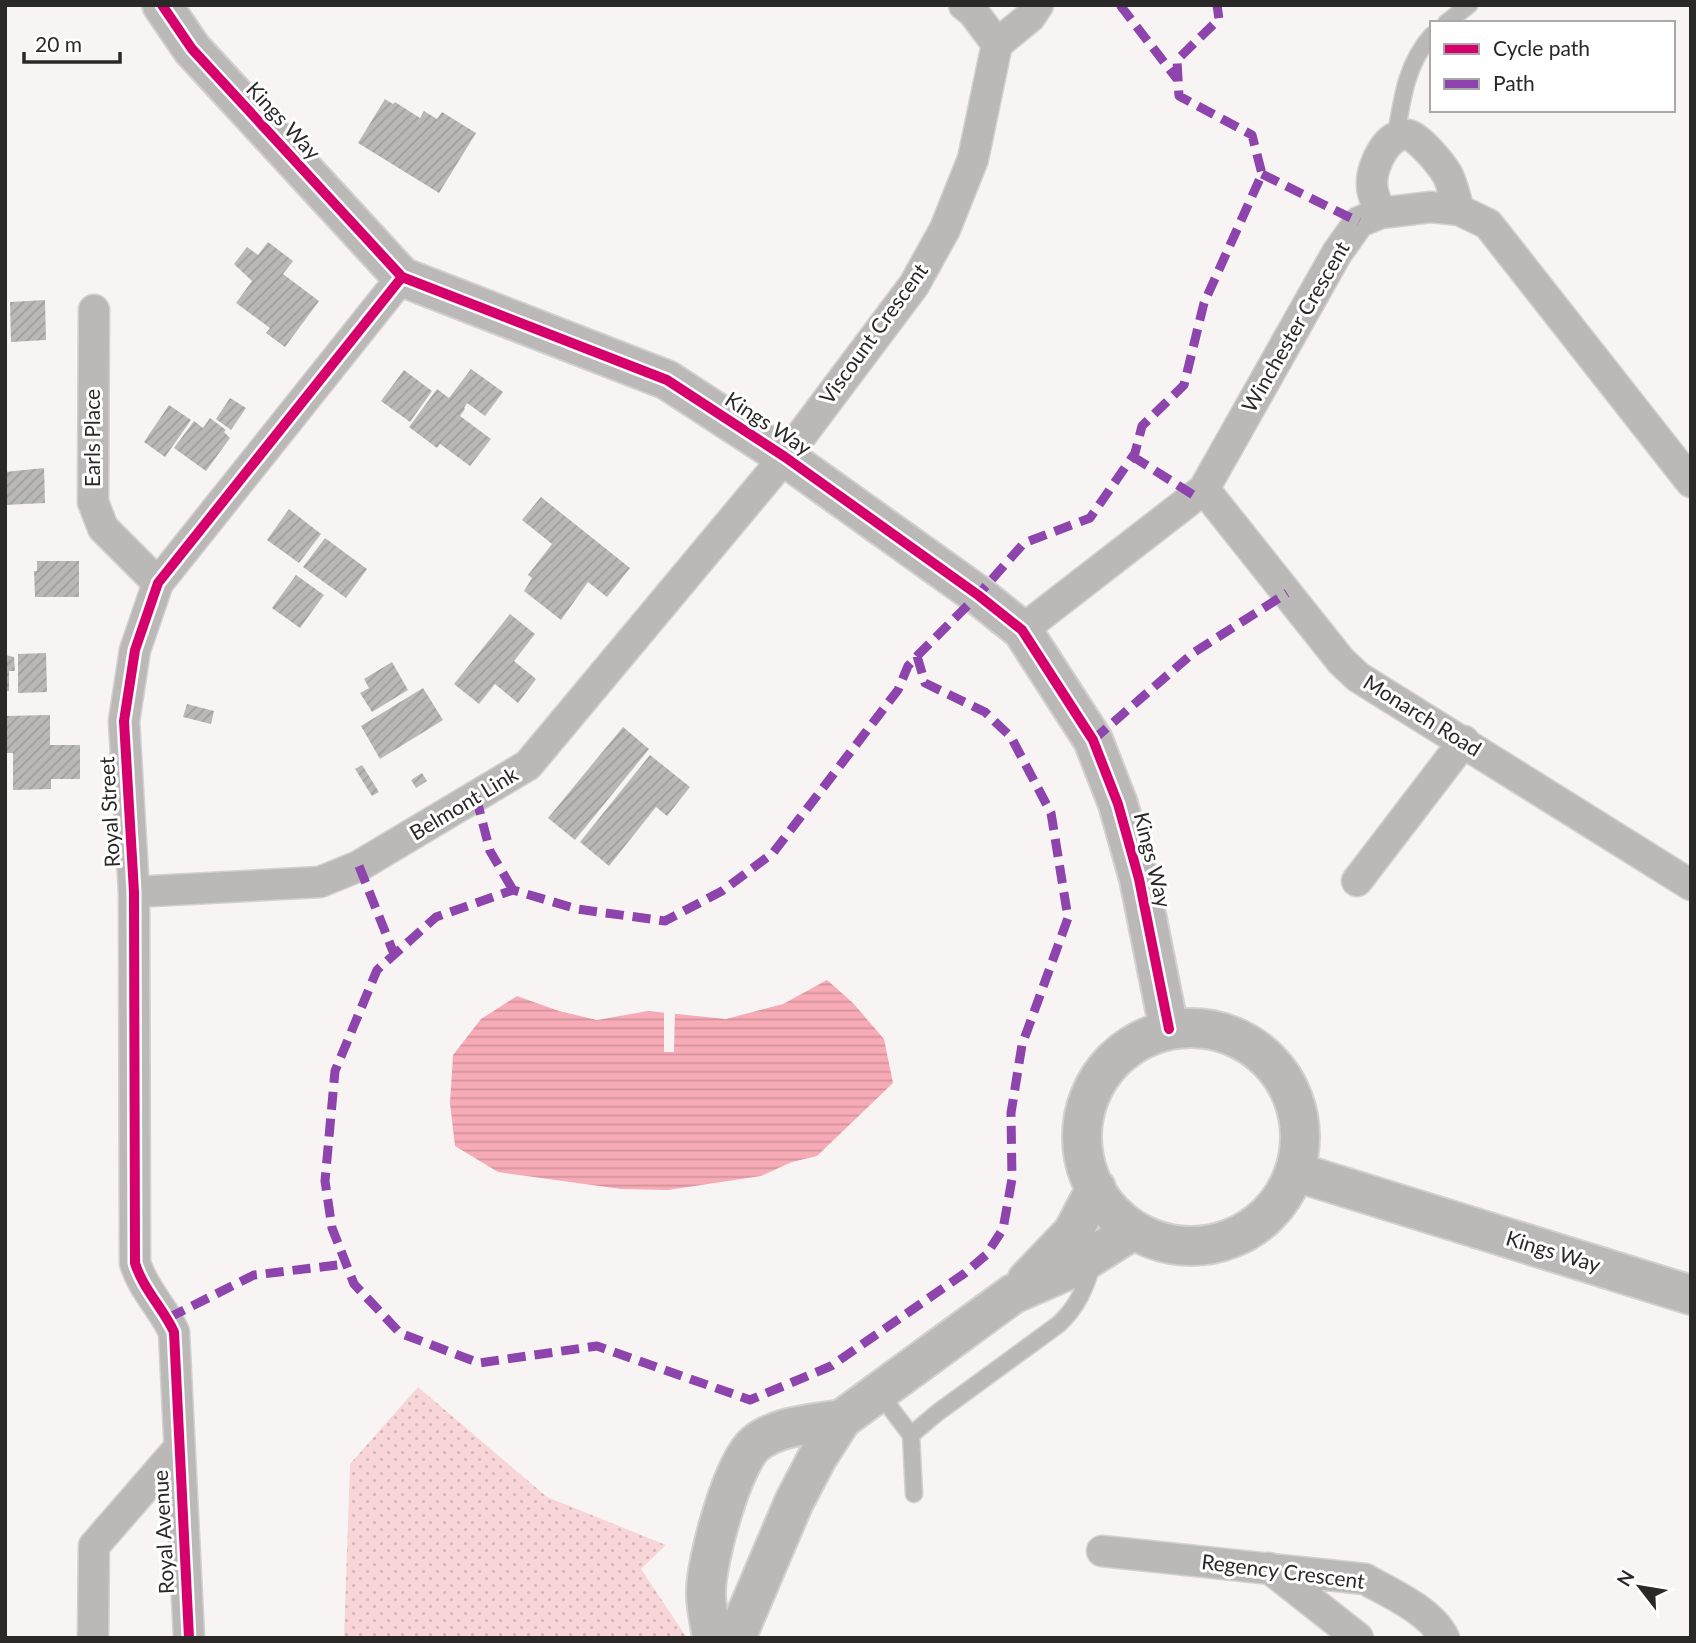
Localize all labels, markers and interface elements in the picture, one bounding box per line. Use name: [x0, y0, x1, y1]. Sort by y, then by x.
scale bar: [24, 21, 121, 65]
legend: [1430, 21, 1675, 112]
text: 20 m: [35, 31, 82, 56]
text: Cycle path: [1493, 35, 1590, 60]
text: Path: [1493, 70, 1535, 95]
street label: Kings Way: [242, 76, 327, 164]
street label: Winchester Crescent: [1236, 236, 1354, 416]
street label: Viscount Crescent: [813, 258, 932, 408]
street label: Kings Way: [721, 386, 817, 460]
street label: Earls Place: [79, 389, 104, 487]
street label: Monarch Road: [1359, 669, 1486, 761]
street label: Royal Street: [93, 756, 124, 868]
street label: Belmont Link: [405, 761, 522, 845]
street label: Kings Way: [1130, 809, 1177, 910]
street label: Kings Way: [1503, 1224, 1604, 1277]
street label: Royal Avenue: [147, 1469, 178, 1595]
street label: Regency Crescent: [1200, 1548, 1367, 1593]
north arrow: [1605, 1552, 1675, 1622]
text: N: [1611, 1566, 1639, 1590]

